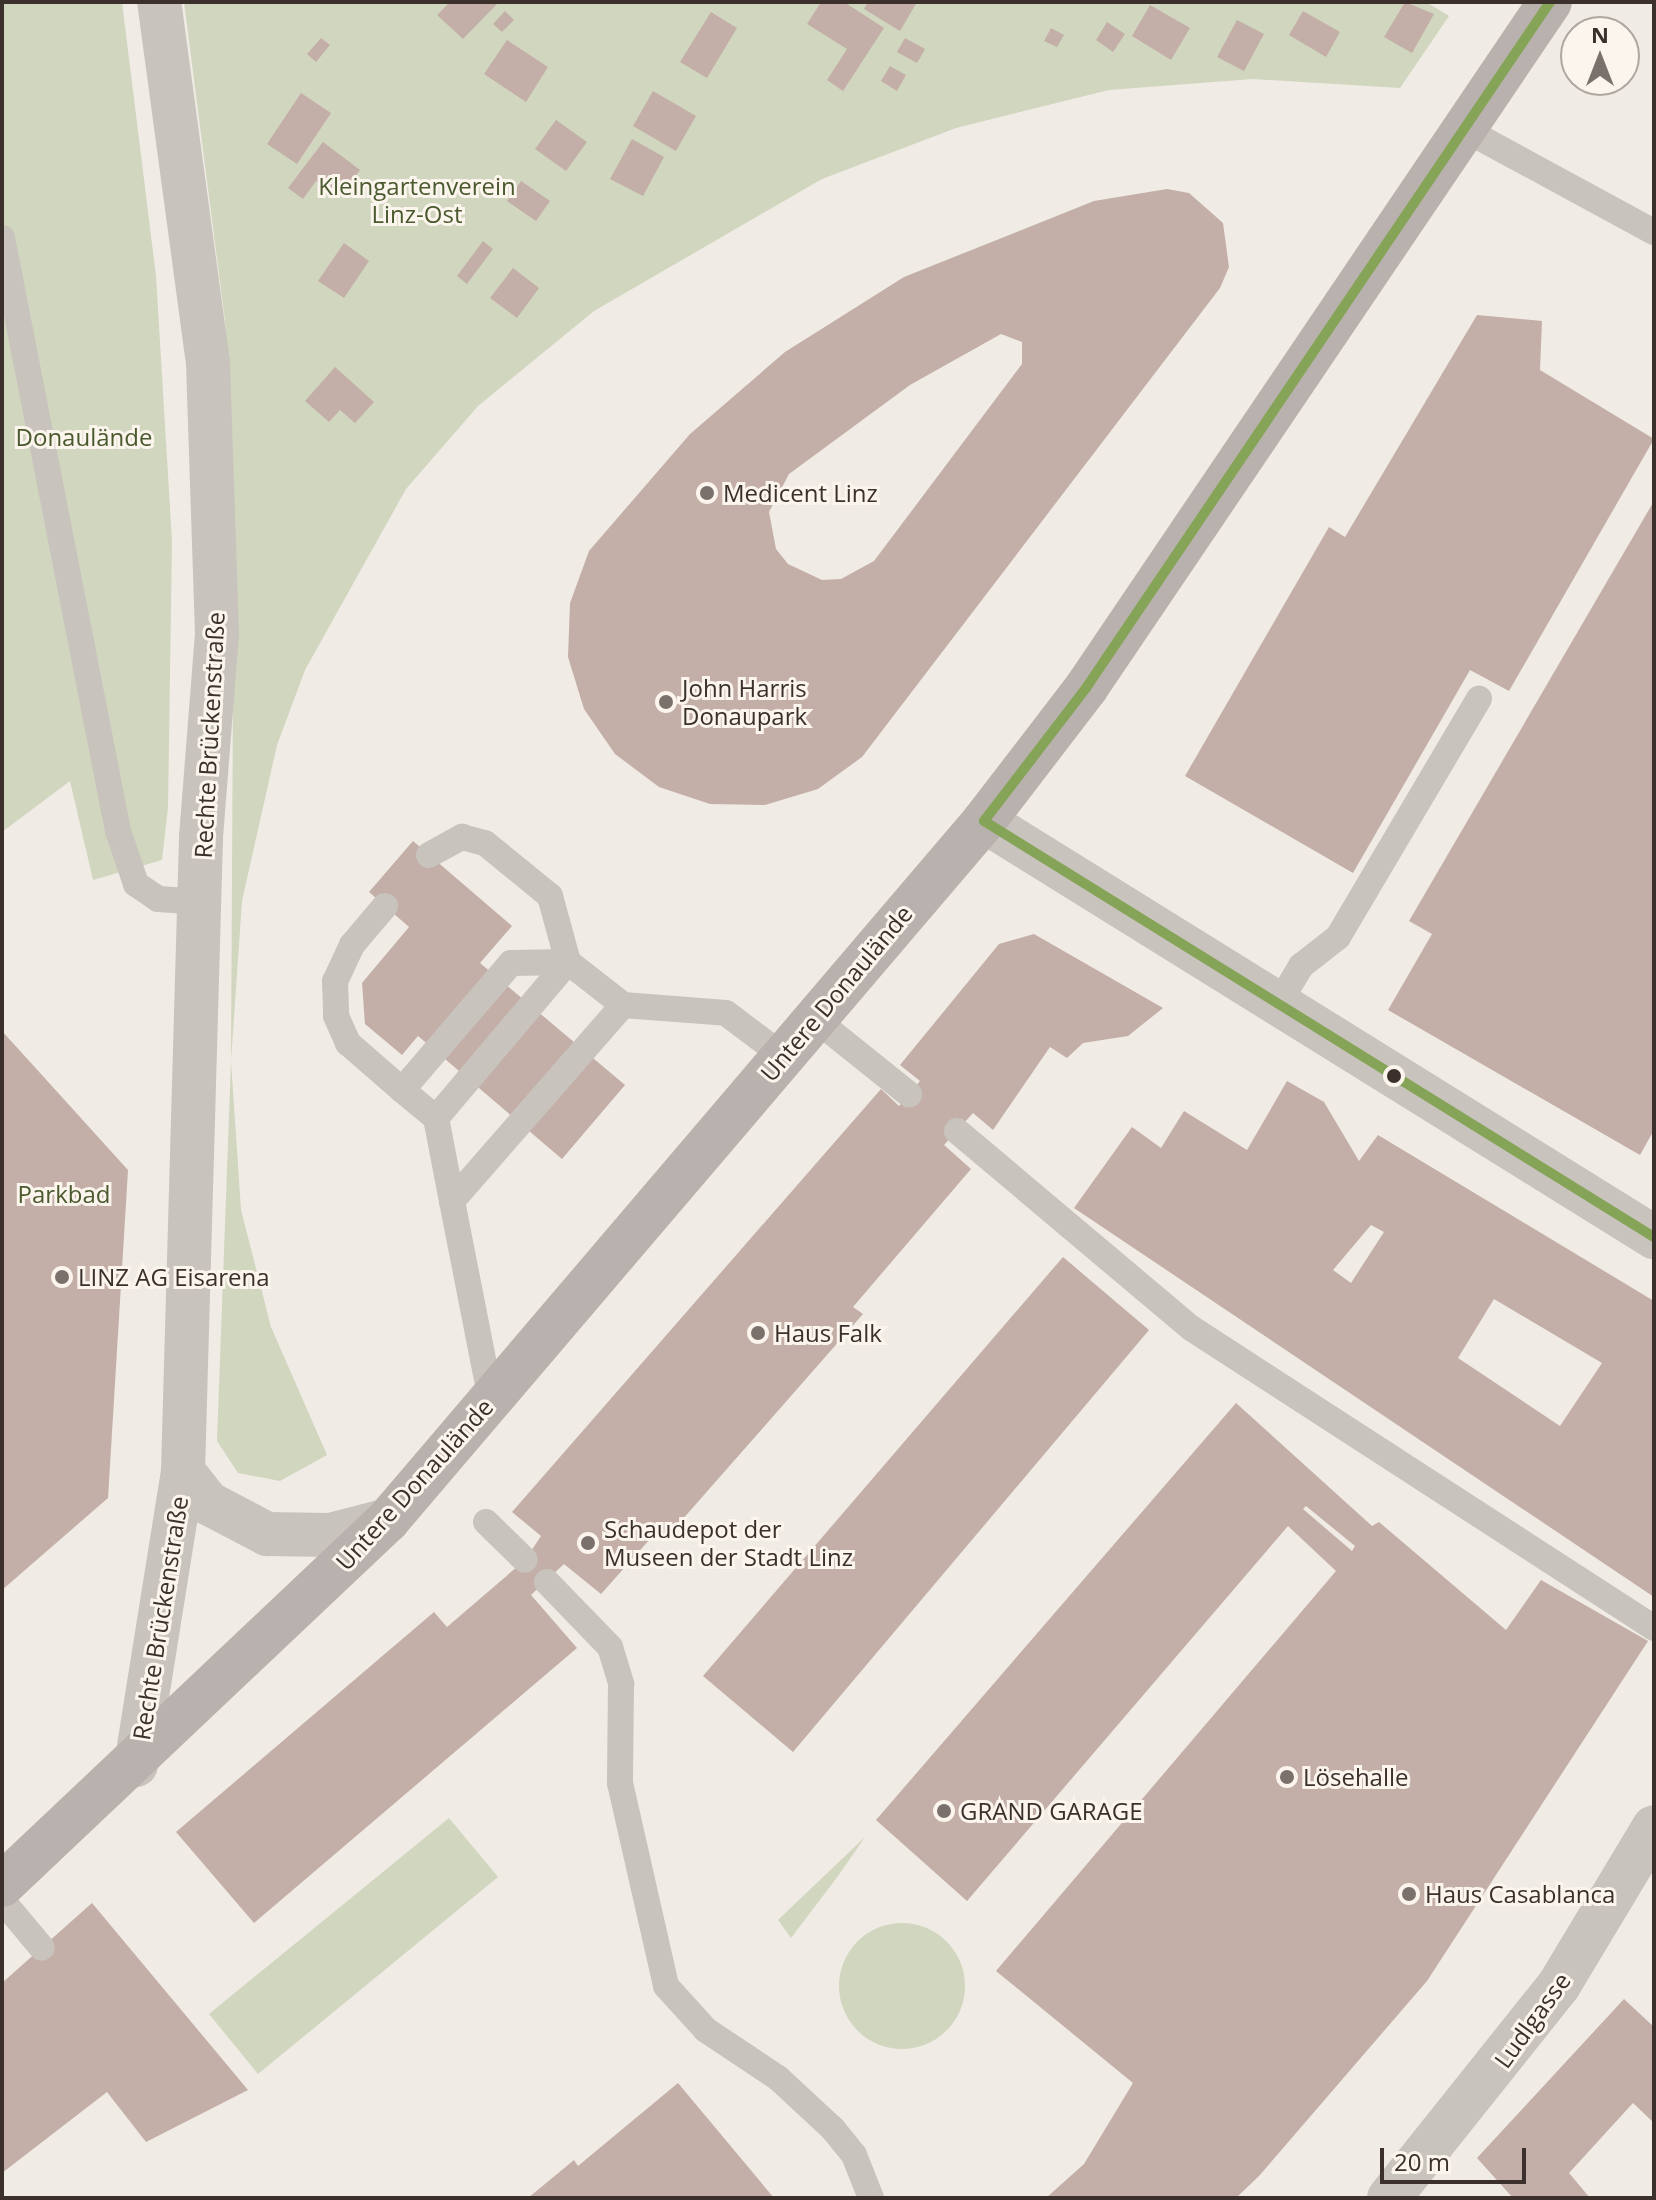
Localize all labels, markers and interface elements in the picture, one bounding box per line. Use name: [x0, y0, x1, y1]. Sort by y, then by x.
north arrow: [1560, 16, 1640, 96]
text: N: [1591, 19, 1609, 49]
park label: Kleingartenverein Linz-Ost: [318, 172, 516, 228]
park label: Donaulände: [16, 423, 152, 451]
place label: Medicent Linz: [723, 479, 878, 507]
marker: Medicent Linz: [698, 484, 716, 502]
street label: Rechte Brückenstraße: [188, 611, 230, 859]
place label: John Harris Donaupark: [682, 674, 807, 730]
marker: John Harris Donaupark: [657, 693, 675, 711]
street label: Untere Donaulände: [754, 899, 918, 1087]
unlabelled marker: [1386, 1068, 1402, 1084]
park label: Parkbad: [18, 1180, 110, 1208]
place label: LINZ AG Eisarena: [78, 1263, 270, 1291]
marker: LINZ AG Eisarena: [53, 1268, 71, 1286]
place label: Haus Falk: [774, 1319, 882, 1347]
marker: Haus Falk: [749, 1324, 767, 1342]
street label: Untere Donaulände: [329, 1392, 499, 1576]
street label: Rechte Brückenstraße: [126, 1494, 194, 1742]
place label: Schaudepot der Museen der Stadt Linz: [604, 1515, 853, 1571]
marker: Schaudepot der Museen der Stadt Linz: [579, 1534, 597, 1552]
place label: Lösehalle: [1303, 1763, 1409, 1791]
marker: Lösehalle: [1278, 1768, 1296, 1786]
place label: GRAND GARAGE: [960, 1797, 1143, 1825]
marker: GRAND GARAGE: [935, 1802, 953, 1820]
place label: Haus Casablanca: [1425, 1880, 1615, 1908]
marker: Haus Casablanca: [1400, 1885, 1418, 1903]
street label: Ludlgasse: [1488, 1967, 1576, 2073]
scale bar: [1384, 2132, 1530, 2182]
text: 20 m: [1394, 2145, 1450, 2178]

